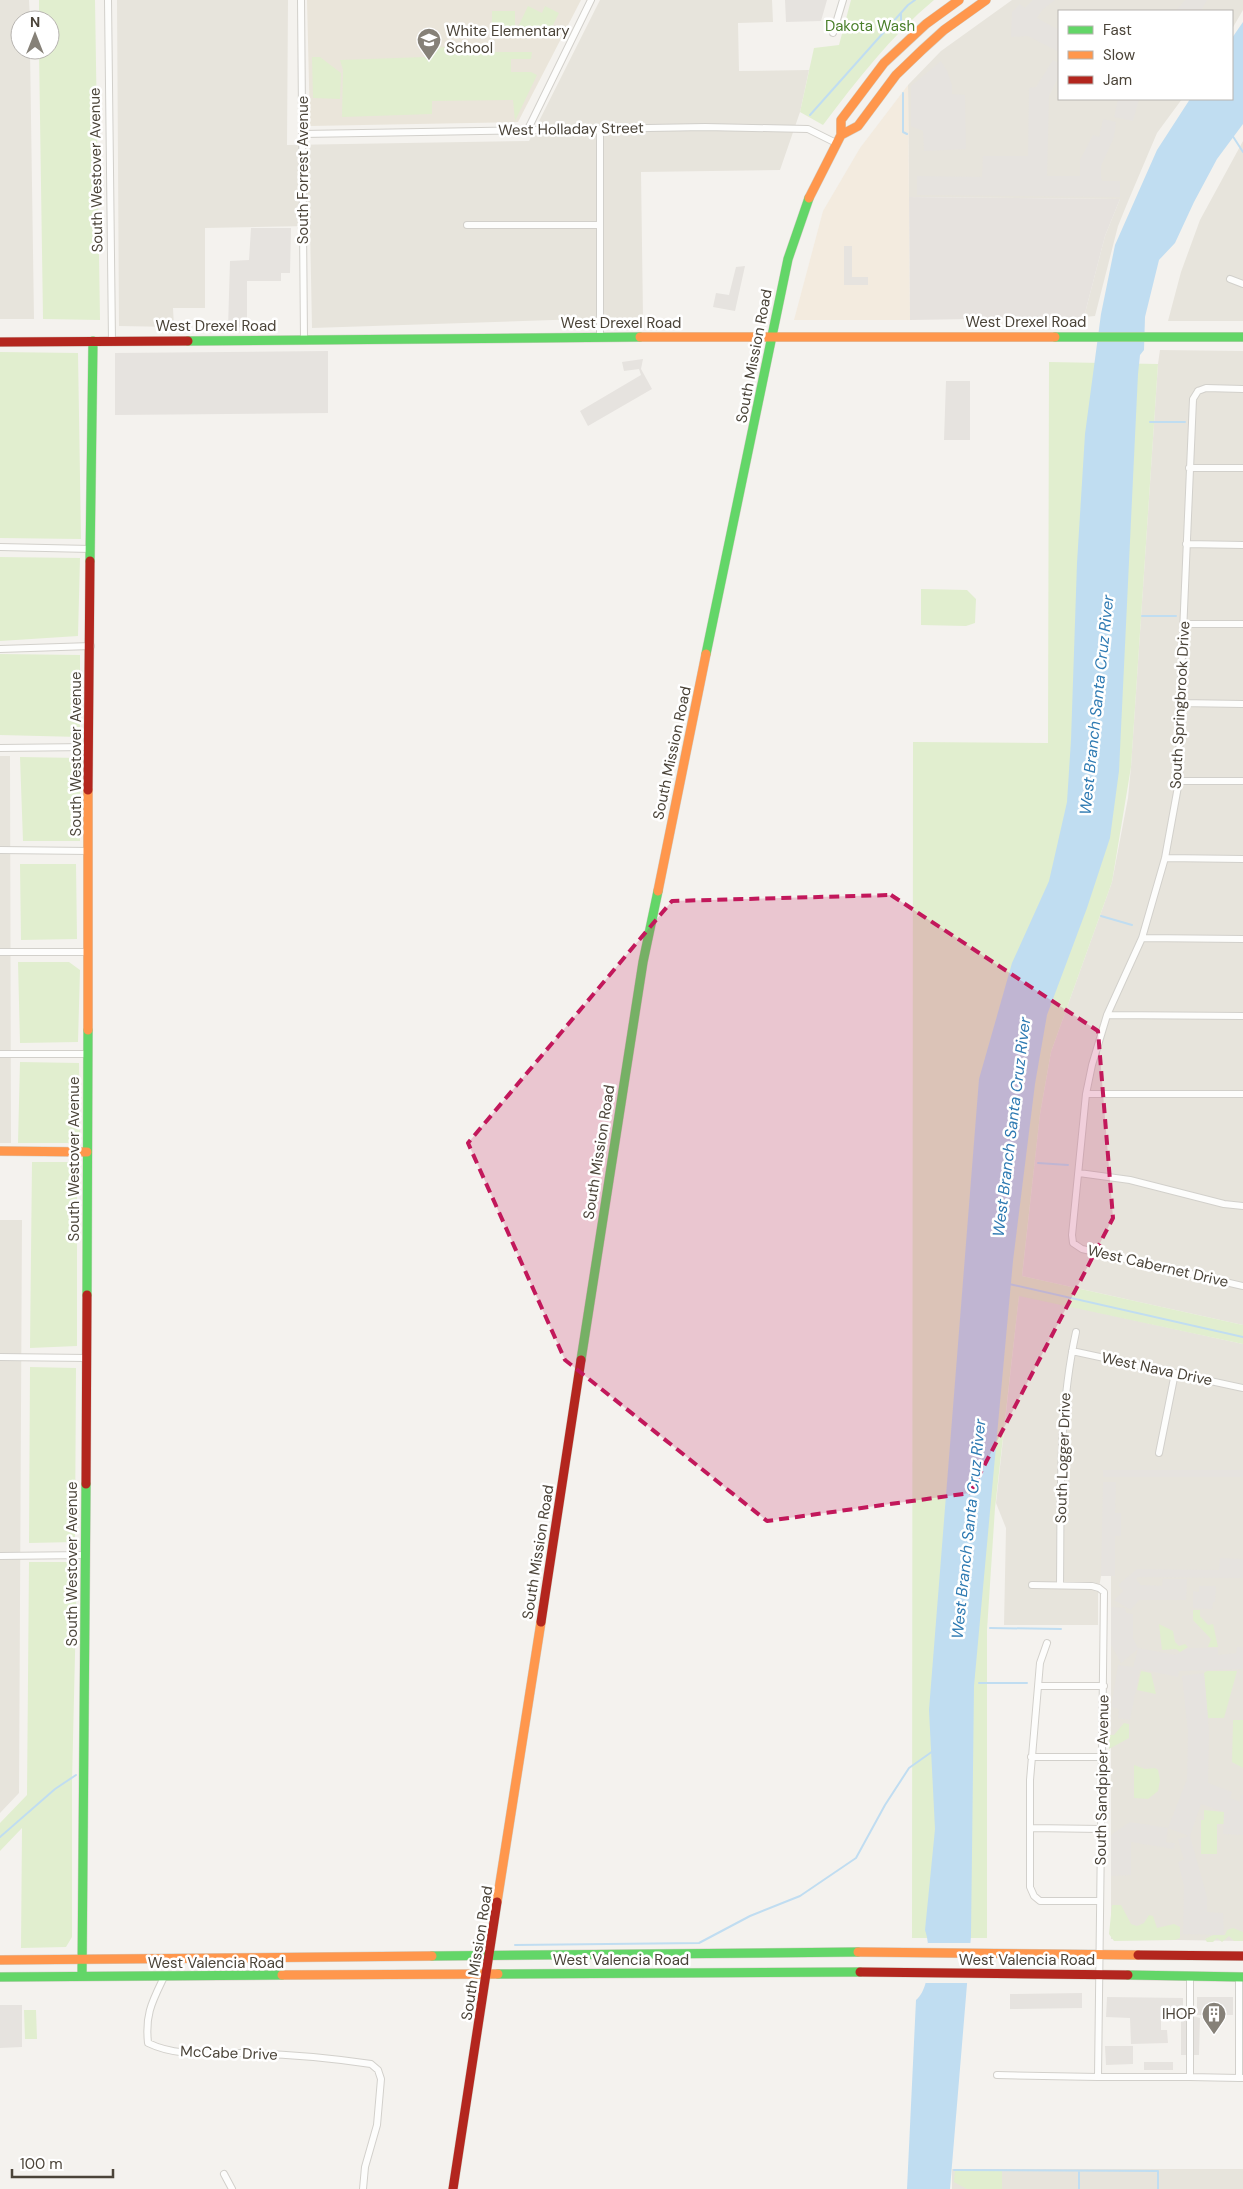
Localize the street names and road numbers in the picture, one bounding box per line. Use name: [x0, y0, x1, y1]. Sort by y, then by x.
street label: South Westover Avenue: [85, 87, 107, 253]
street label: South Forrest Avenue: [293, 96, 313, 244]
street label: West Holladay Street: [498, 118, 644, 140]
street label: South Mission Road: [731, 287, 777, 425]
street label: West Drexel Road: [965, 312, 1087, 332]
street label: West Drexel Road: [560, 313, 682, 333]
street label: West Drexel Road: [155, 316, 277, 336]
street label: South Springbrook Drive: [1166, 620, 1194, 790]
street label: South Westover Avenue: [66, 672, 86, 836]
street label: South Mission Road: [648, 684, 696, 822]
street label: South Westover Avenue: [64, 1077, 84, 1241]
street label: South Mission Road: [578, 1083, 620, 1221]
street label: West Cabernet Drive: [1086, 1240, 1230, 1292]
street label: West Nava Drive: [1100, 1347, 1214, 1391]
street label: South Logger Drive: [1051, 1392, 1075, 1524]
street label: South Westover Avenue: [62, 1482, 82, 1646]
street label: South Mission Road: [517, 1483, 559, 1621]
street label: South Sandpiper Avenue: [1091, 1694, 1113, 1866]
street label: South Mission Road: [456, 1884, 498, 2022]
street label: West Valencia Road: [553, 1950, 689, 1970]
street label: West Valencia Road: [959, 1950, 1095, 1970]
street label: West Valencia Road: [148, 1953, 284, 1973]
street label: McCabe Drive: [180, 2041, 278, 2065]

